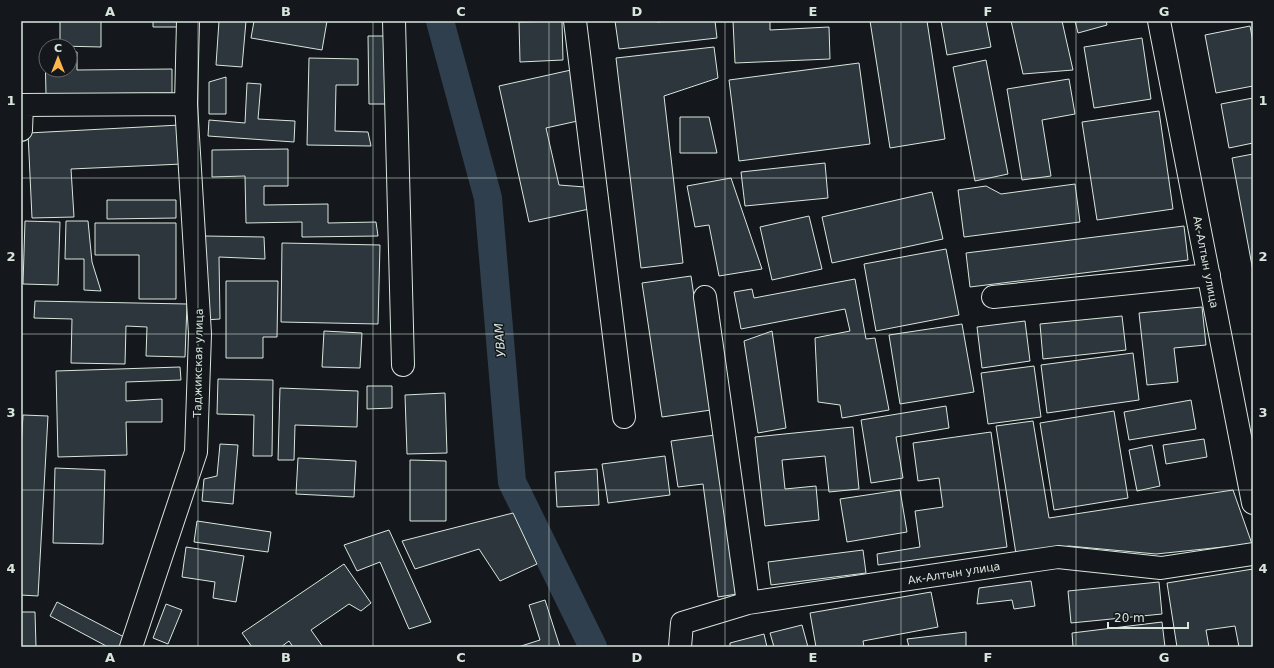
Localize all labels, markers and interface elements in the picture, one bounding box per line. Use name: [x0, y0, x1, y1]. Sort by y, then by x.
text: A: [105, 4, 115, 19]
text: B: [281, 4, 291, 19]
text: C: [456, 4, 466, 19]
text: D: [632, 4, 643, 19]
text: E: [809, 4, 817, 19]
text: F: [984, 4, 992, 19]
text: G: [1159, 4, 1169, 19]
north arrow: [38, 38, 78, 78]
text: С: [54, 42, 62, 55]
text: 1: [6, 93, 16, 108]
text: 1: [1258, 93, 1268, 108]
street label: Ак-Алтын улица: [1190, 215, 1221, 309]
text: 2: [6, 249, 16, 264]
text: 2: [1258, 249, 1268, 264]
street label: Таджикская улица: [191, 308, 206, 419]
water label: УВАМ: [491, 322, 508, 358]
text: 3: [6, 405, 16, 420]
text: 3: [1258, 405, 1268, 420]
street label: Ак-Алтын улица: [907, 560, 1001, 587]
text: 4: [6, 561, 16, 576]
text: 4: [1258, 561, 1268, 576]
scale bar: [1108, 604, 1188, 630]
text: 20 m: [1114, 611, 1145, 625]
text: A: [105, 650, 115, 665]
text: B: [281, 650, 291, 665]
text: C: [456, 650, 466, 665]
text: D: [632, 650, 643, 665]
text: E: [809, 650, 817, 665]
text: F: [984, 650, 992, 665]
text: G: [1159, 650, 1169, 665]

